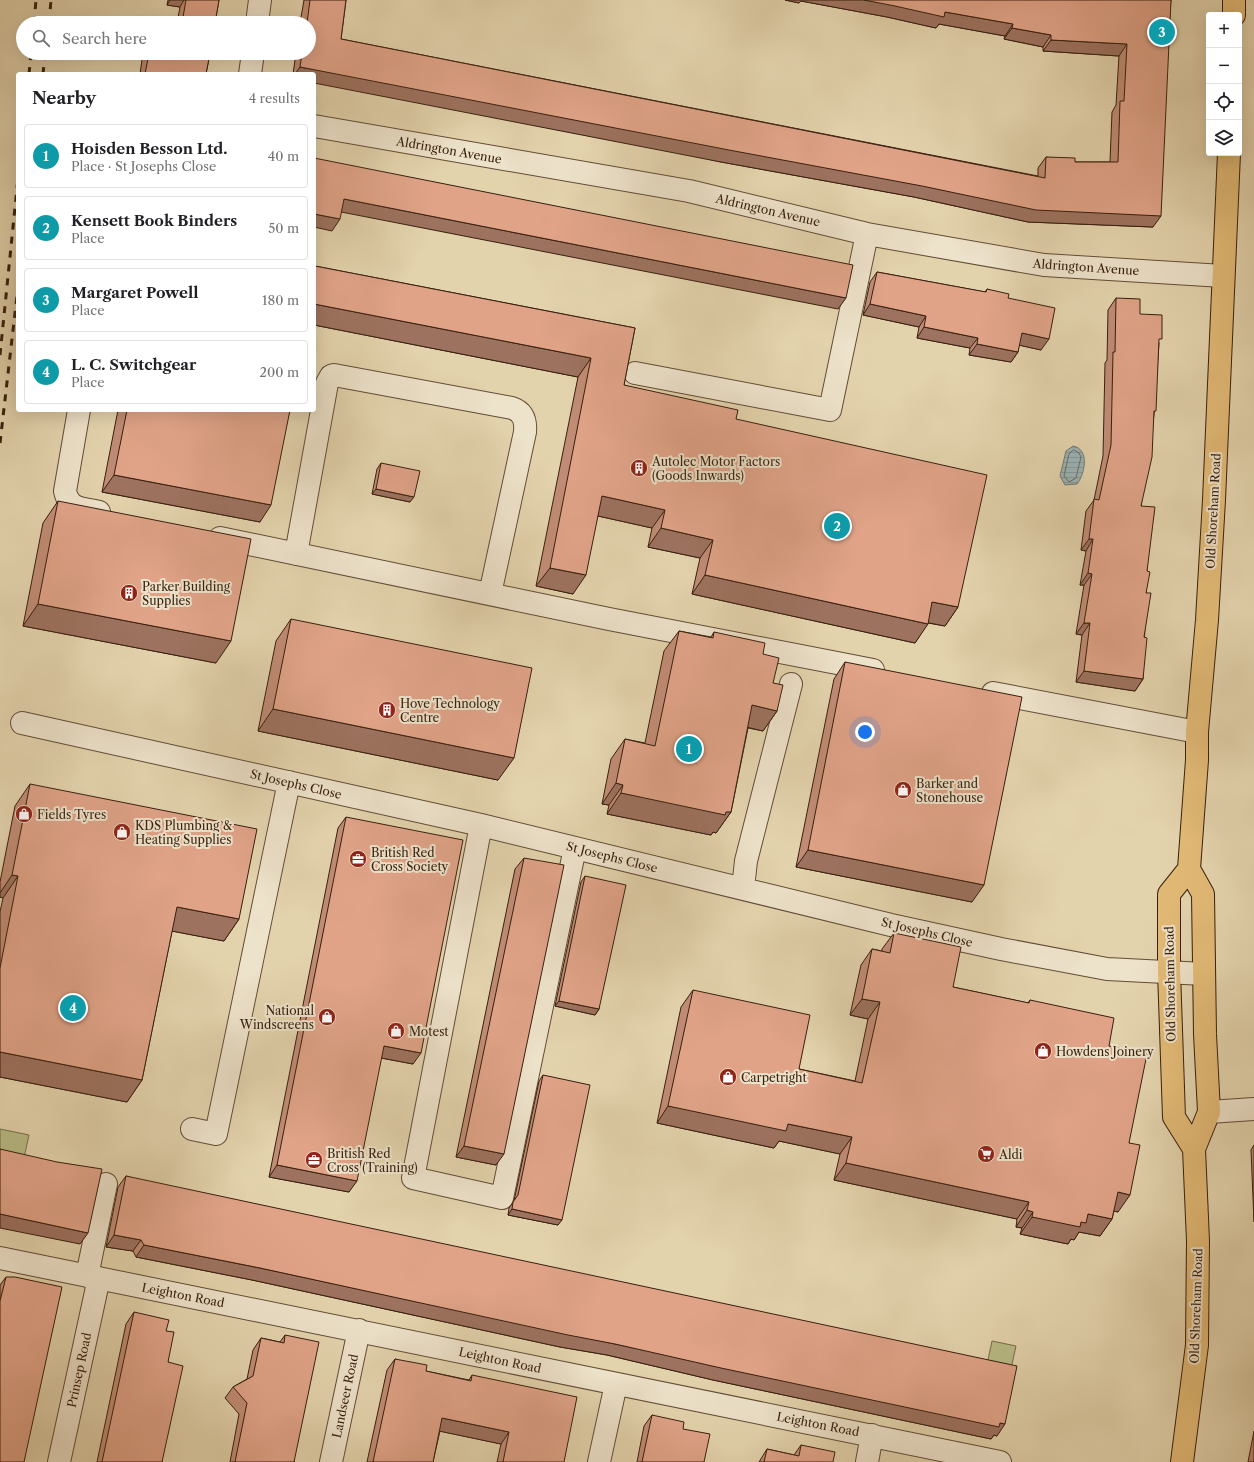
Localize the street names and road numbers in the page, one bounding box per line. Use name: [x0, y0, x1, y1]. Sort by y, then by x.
street label: Aldrington Avenue: [394, 133, 503, 167]
street label: Aldrington Avenue: [713, 190, 822, 229]
street label: Aldrington Avenue: [1031, 256, 1140, 278]
street label: Old Shoreham Road: [1202, 452, 1224, 569]
street label: St Josephs Close: [249, 766, 343, 802]
street label: St Josephs Close: [565, 838, 659, 876]
street label: St Josephs Close: [880, 914, 974, 950]
street label: Old Shoreham Road: [1161, 925, 1179, 1042]
street label: Old Shoreham Road: [1186, 1247, 1206, 1364]
street label: Leighton Road: [140, 1280, 226, 1311]
street label: Prinsep Road: [64, 1330, 94, 1409]
street label: Leighton Road: [457, 1344, 543, 1376]
street label: Landseer Road: [329, 1352, 361, 1439]
street label: Leighton Road: [775, 1409, 861, 1440]

